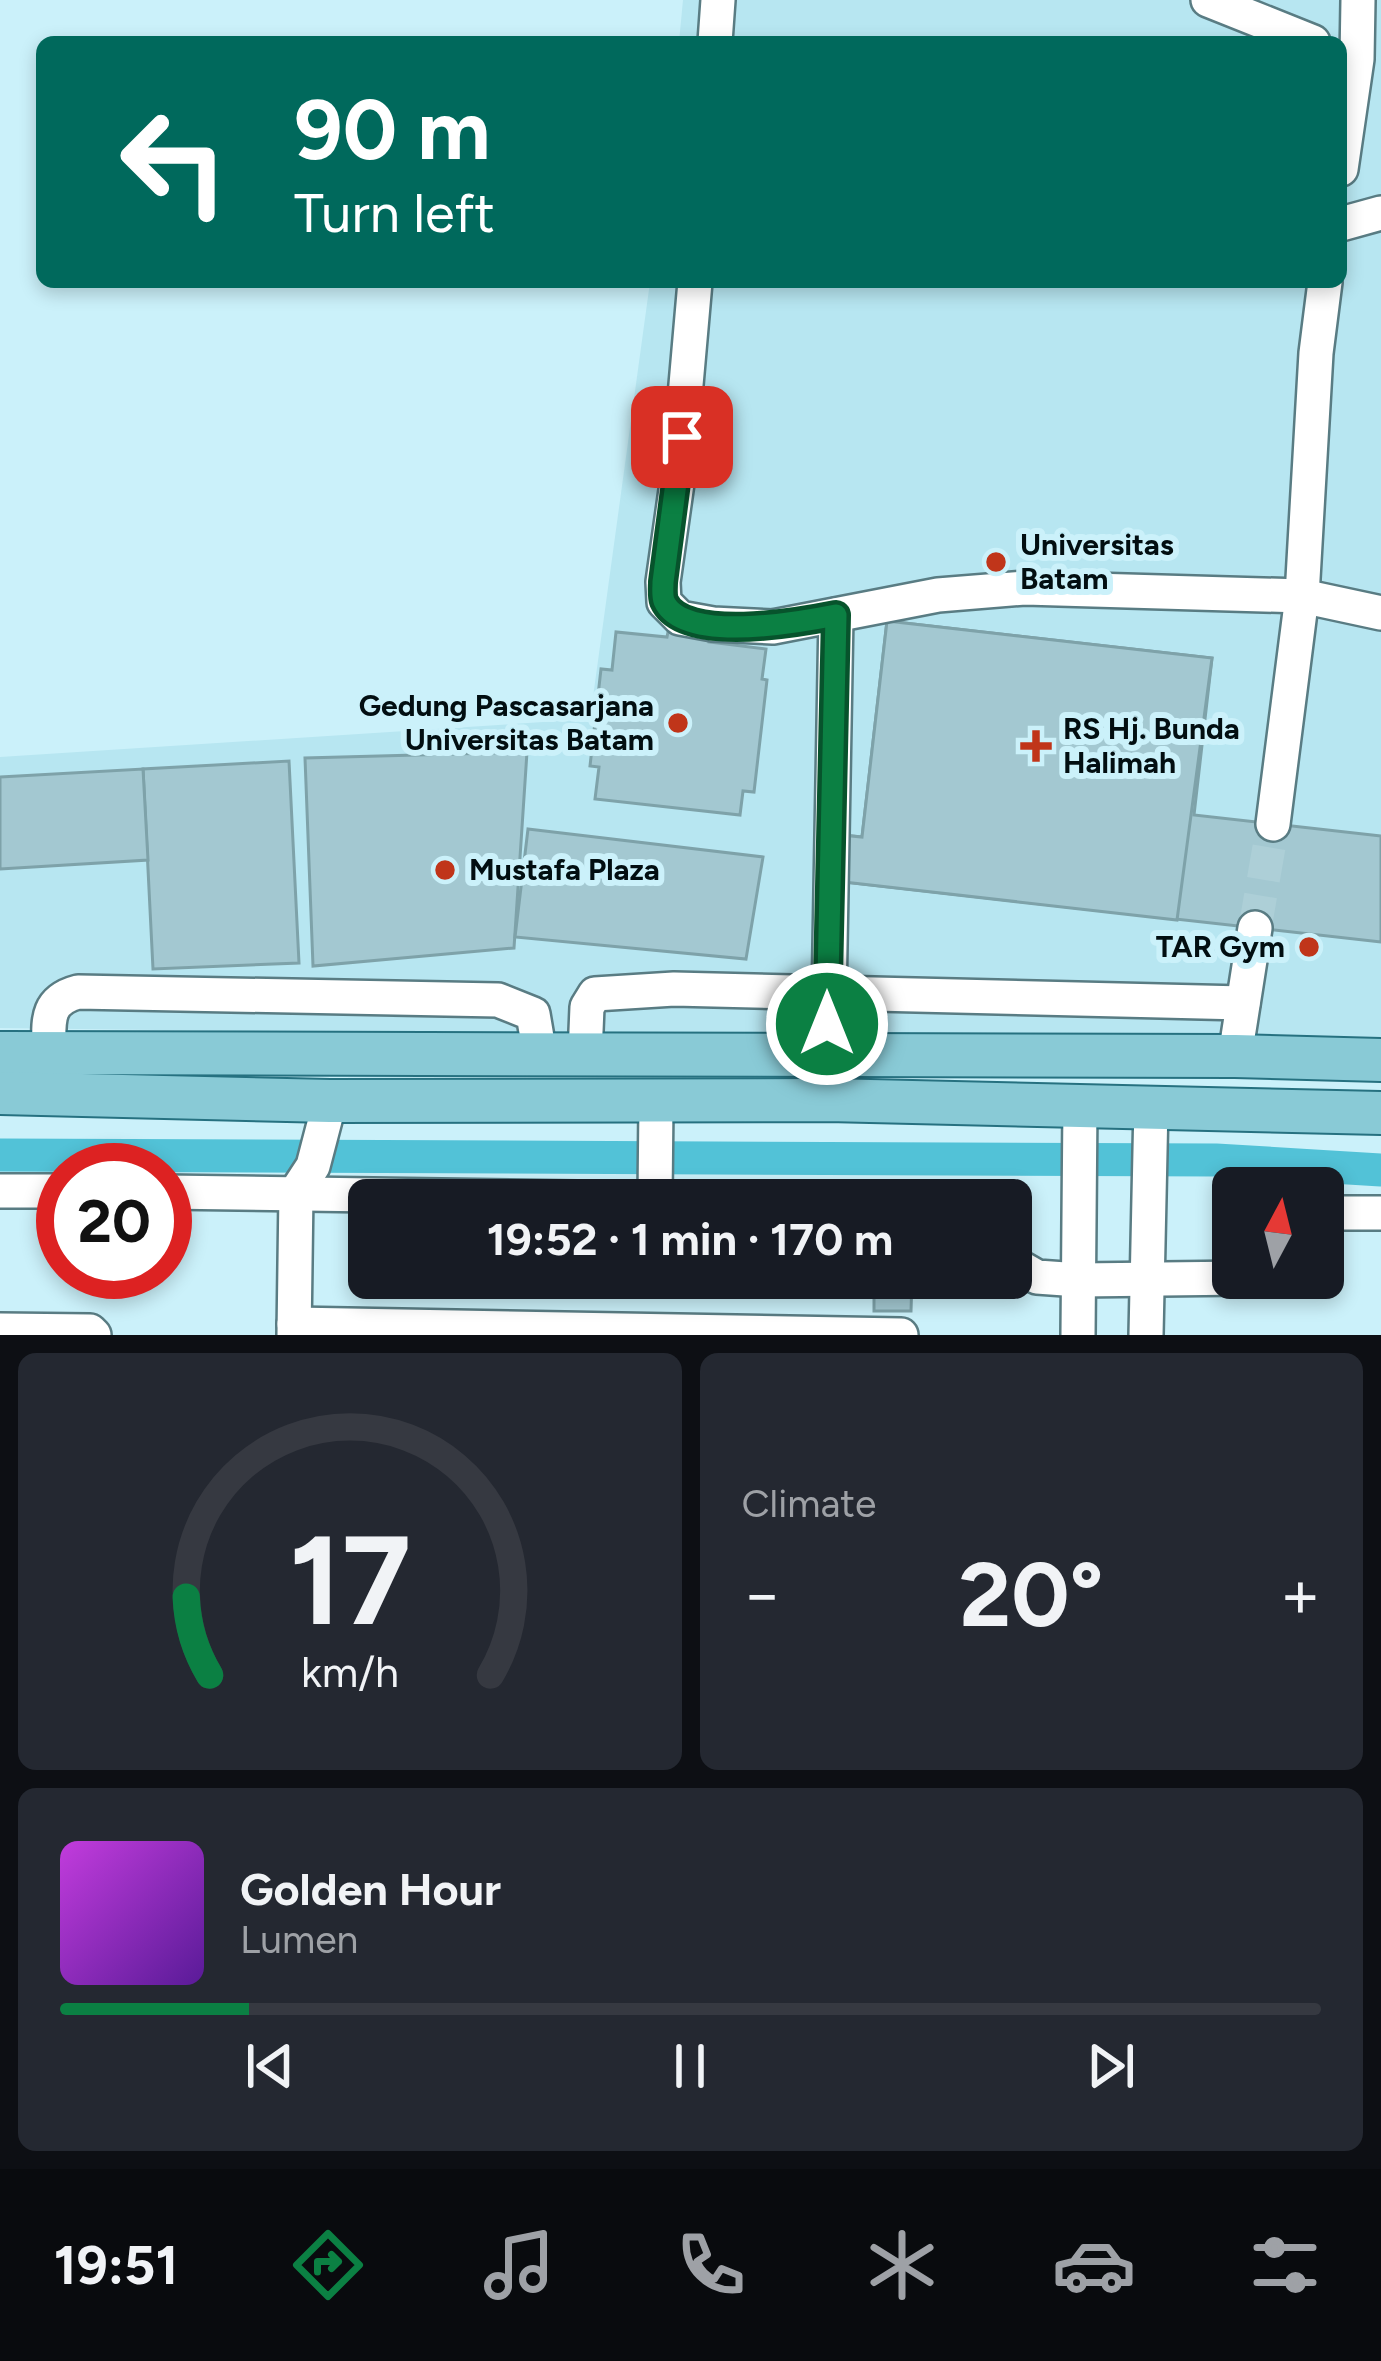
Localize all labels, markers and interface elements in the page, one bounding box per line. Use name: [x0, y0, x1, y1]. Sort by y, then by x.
text: 90 m: [294, 79, 490, 180]
icon: left: [96, 84, 252, 240]
text: Turn left: [294, 181, 495, 246]
pin: [631, 386, 733, 488]
icon: arrive: [649, 404, 715, 470]
place label: Universitas Batam: [1020, 526, 1174, 597]
marker: Universitas Batam: [983, 549, 1009, 575]
place label: Gedung Pascasarjana Universitas Batam: [359, 687, 654, 758]
marker: Gedung Pascasarjana Universitas Batam: [665, 710, 691, 736]
place label: RS Hj. Bunda Halimah: [1063, 710, 1240, 781]
marker: RS Hj. Bunda Halimah: [1020, 730, 1052, 762]
place label: Mustafa Plaza: [469, 851, 660, 888]
marker: Mustafa Plaza: [432, 857, 458, 883]
place label: TAR Gym: [1156, 928, 1285, 965]
marker: TAR Gym: [1296, 934, 1322, 960]
position arrow: [764, 961, 890, 1087]
speed limit sign: 20: [36, 1143, 192, 1299]
north arrow: [1212, 1167, 1344, 1299]
map controls: [1212, 1167, 1344, 1299]
text: 19:52 · 1 min · 170 m: [487, 1212, 893, 1266]
text: Climate: [742, 1480, 876, 1527]
text: 17: [289, 1505, 411, 1655]
text: 20°: [959, 1540, 1103, 1649]
text: −: [742, 1554, 783, 1634]
text: +: [1280, 1554, 1321, 1634]
text: km/h: [301, 1645, 399, 1697]
text: Golden Hour: [240, 1862, 501, 1916]
text: Lumen: [240, 1916, 358, 1963]
icon: previous: [237, 2033, 303, 2099]
icon: pause: [657, 2033, 723, 2099]
icon: next: [1078, 2033, 1144, 2099]
icon: directions: [286, 2223, 370, 2307]
icon: music: [477, 2223, 561, 2307]
icon: phone: [669, 2223, 753, 2307]
icon: climate: [860, 2223, 944, 2307]
icon: car: [1052, 2223, 1136, 2307]
icon: filters: [1243, 2223, 1327, 2307]
text: 19:51: [54, 2233, 178, 2298]

